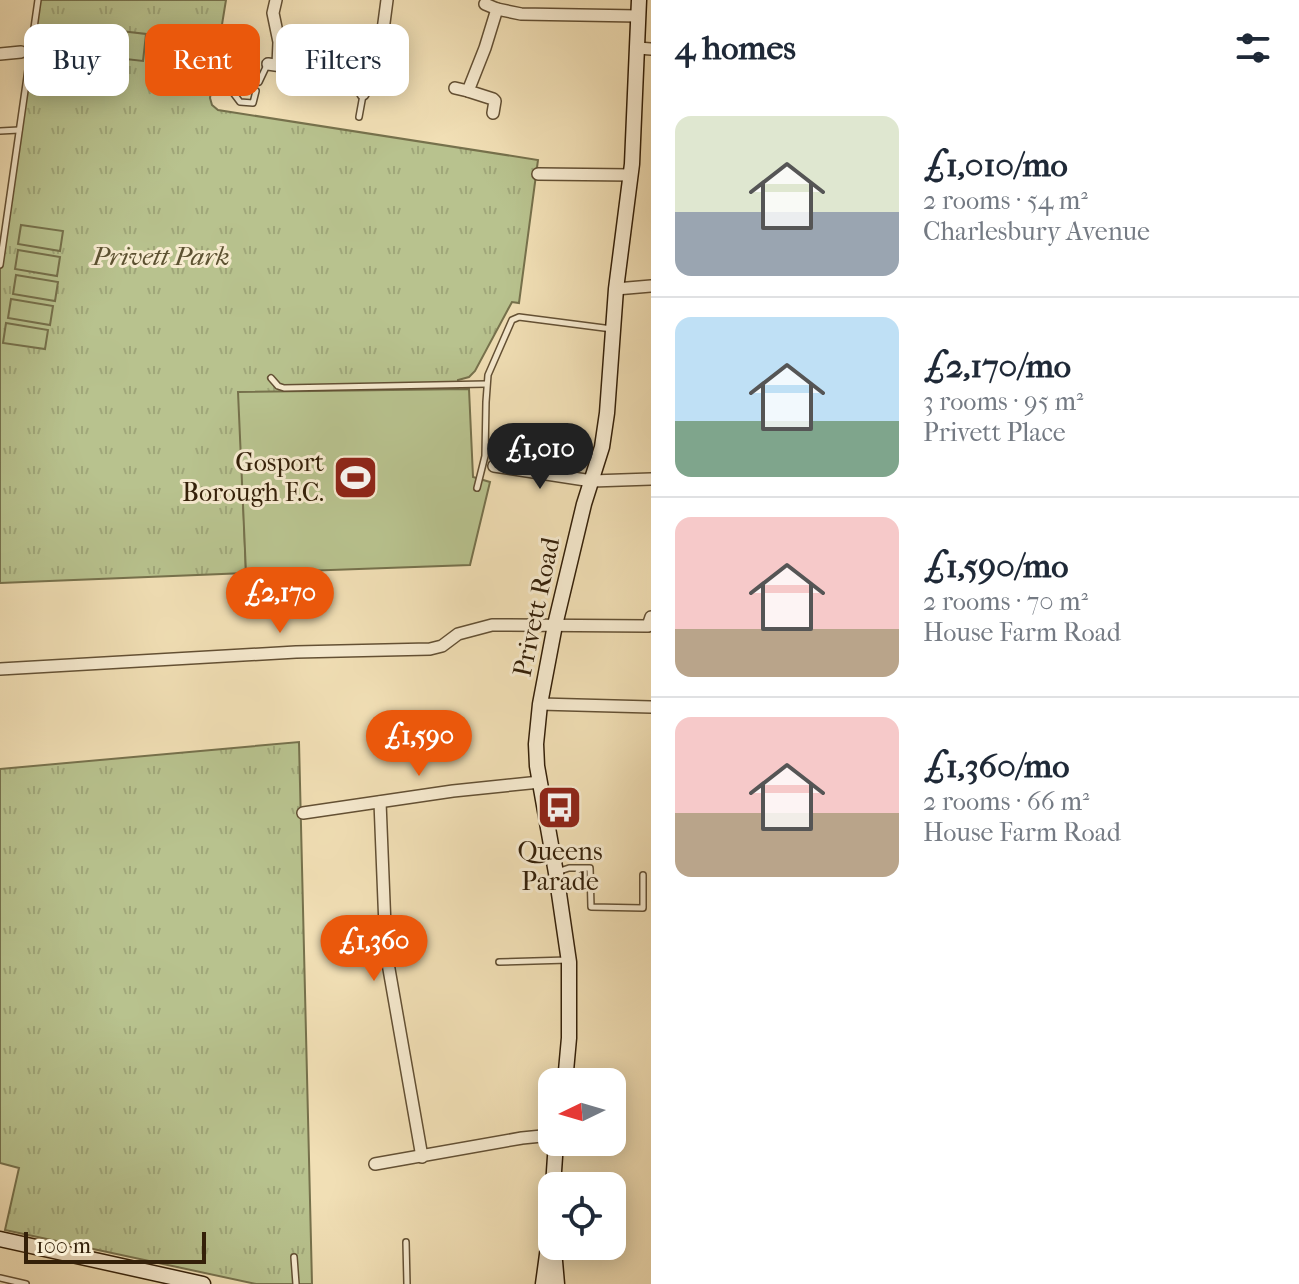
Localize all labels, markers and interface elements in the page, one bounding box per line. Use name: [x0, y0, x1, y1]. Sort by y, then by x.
chip: Buy: [24, 24, 129, 96]
chip: Rent: [145, 24, 260, 96]
chip: Filters: [276, 24, 409, 96]
icon: filters: [1231, 26, 1275, 70]
text: 4 homes: [675, 28, 796, 68]
text: £1,010/mo: [923, 145, 1068, 185]
icon: home: [739, 148, 835, 244]
text: 2 rooms · 54 m²: [923, 185, 1088, 216]
text: Charlesbury Avenue: [923, 216, 1150, 247]
park label: Privett Park: [91, 241, 230, 272]
text: £2,170/mo: [923, 346, 1071, 386]
icon: home: [739, 349, 835, 445]
text: 3 rooms · 95 m²: [923, 386, 1083, 417]
text: Privett Place: [923, 417, 1066, 448]
pin: £1,010: [475, 423, 605, 491]
text: £1,010: [505, 433, 575, 464]
place label: Gosport Borough F.C.: [182, 447, 325, 508]
sports icon: Gosport Borough F.C.: [331, 453, 379, 501]
street label: Privett Road: [507, 534, 567, 679]
text: £1,590/mo: [923, 546, 1068, 586]
icon: home: [739, 549, 835, 645]
pin: £2,170: [215, 567, 345, 635]
text: £2,170: [244, 577, 316, 608]
text: 2 rooms · 70 m²: [923, 586, 1088, 617]
text: House Farm Road: [923, 617, 1121, 648]
pin: £1,590: [354, 710, 484, 778]
text: £1,590: [384, 720, 454, 751]
text: £1,360/mo: [923, 746, 1069, 786]
icon: home: [739, 749, 835, 845]
bus stop icon: Queens Parade: [536, 784, 584, 832]
text: 2 rooms · 66 m²: [923, 786, 1089, 817]
text: House Farm Road: [923, 817, 1121, 848]
place label: Queens Parade: [517, 836, 603, 897]
pin: £1,360: [309, 915, 439, 983]
text: £1,360: [339, 925, 409, 956]
north arrow: [538, 1068, 626, 1156]
map controls: [538, 1068, 626, 1260]
button: locate: [538, 1172, 626, 1260]
scale bar: [24, 1228, 206, 1264]
text: 100 m: [36, 1233, 91, 1259]

